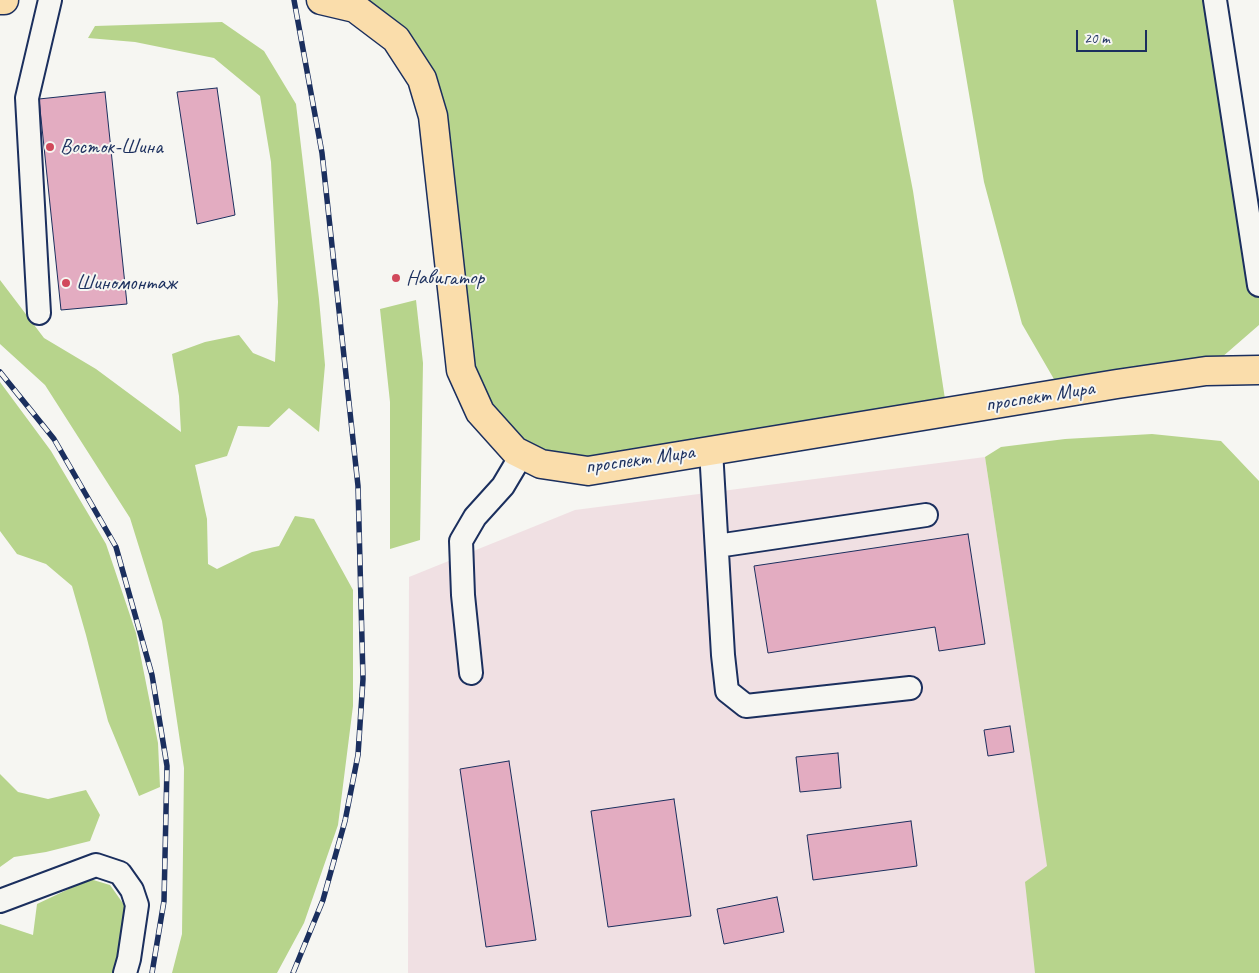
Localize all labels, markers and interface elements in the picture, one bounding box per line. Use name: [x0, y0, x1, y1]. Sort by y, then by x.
scale bar: [1079, 20, 1150, 52]
text: 20 m: [1084, 29, 1110, 48]
place label: Восток-Шина: [60, 134, 163, 160]
marker: Восток-Шина: [44, 141, 56, 153]
place label: Навигатор: [406, 265, 484, 291]
place label: Шиномонтаж: [76, 270, 176, 296]
marker: Навигатор: [390, 272, 402, 284]
marker: Шиномонтаж: [60, 277, 72, 289]
street label: проспект Мира: [984, 376, 1096, 418]
street label: проспект Мира: [584, 440, 696, 480]

